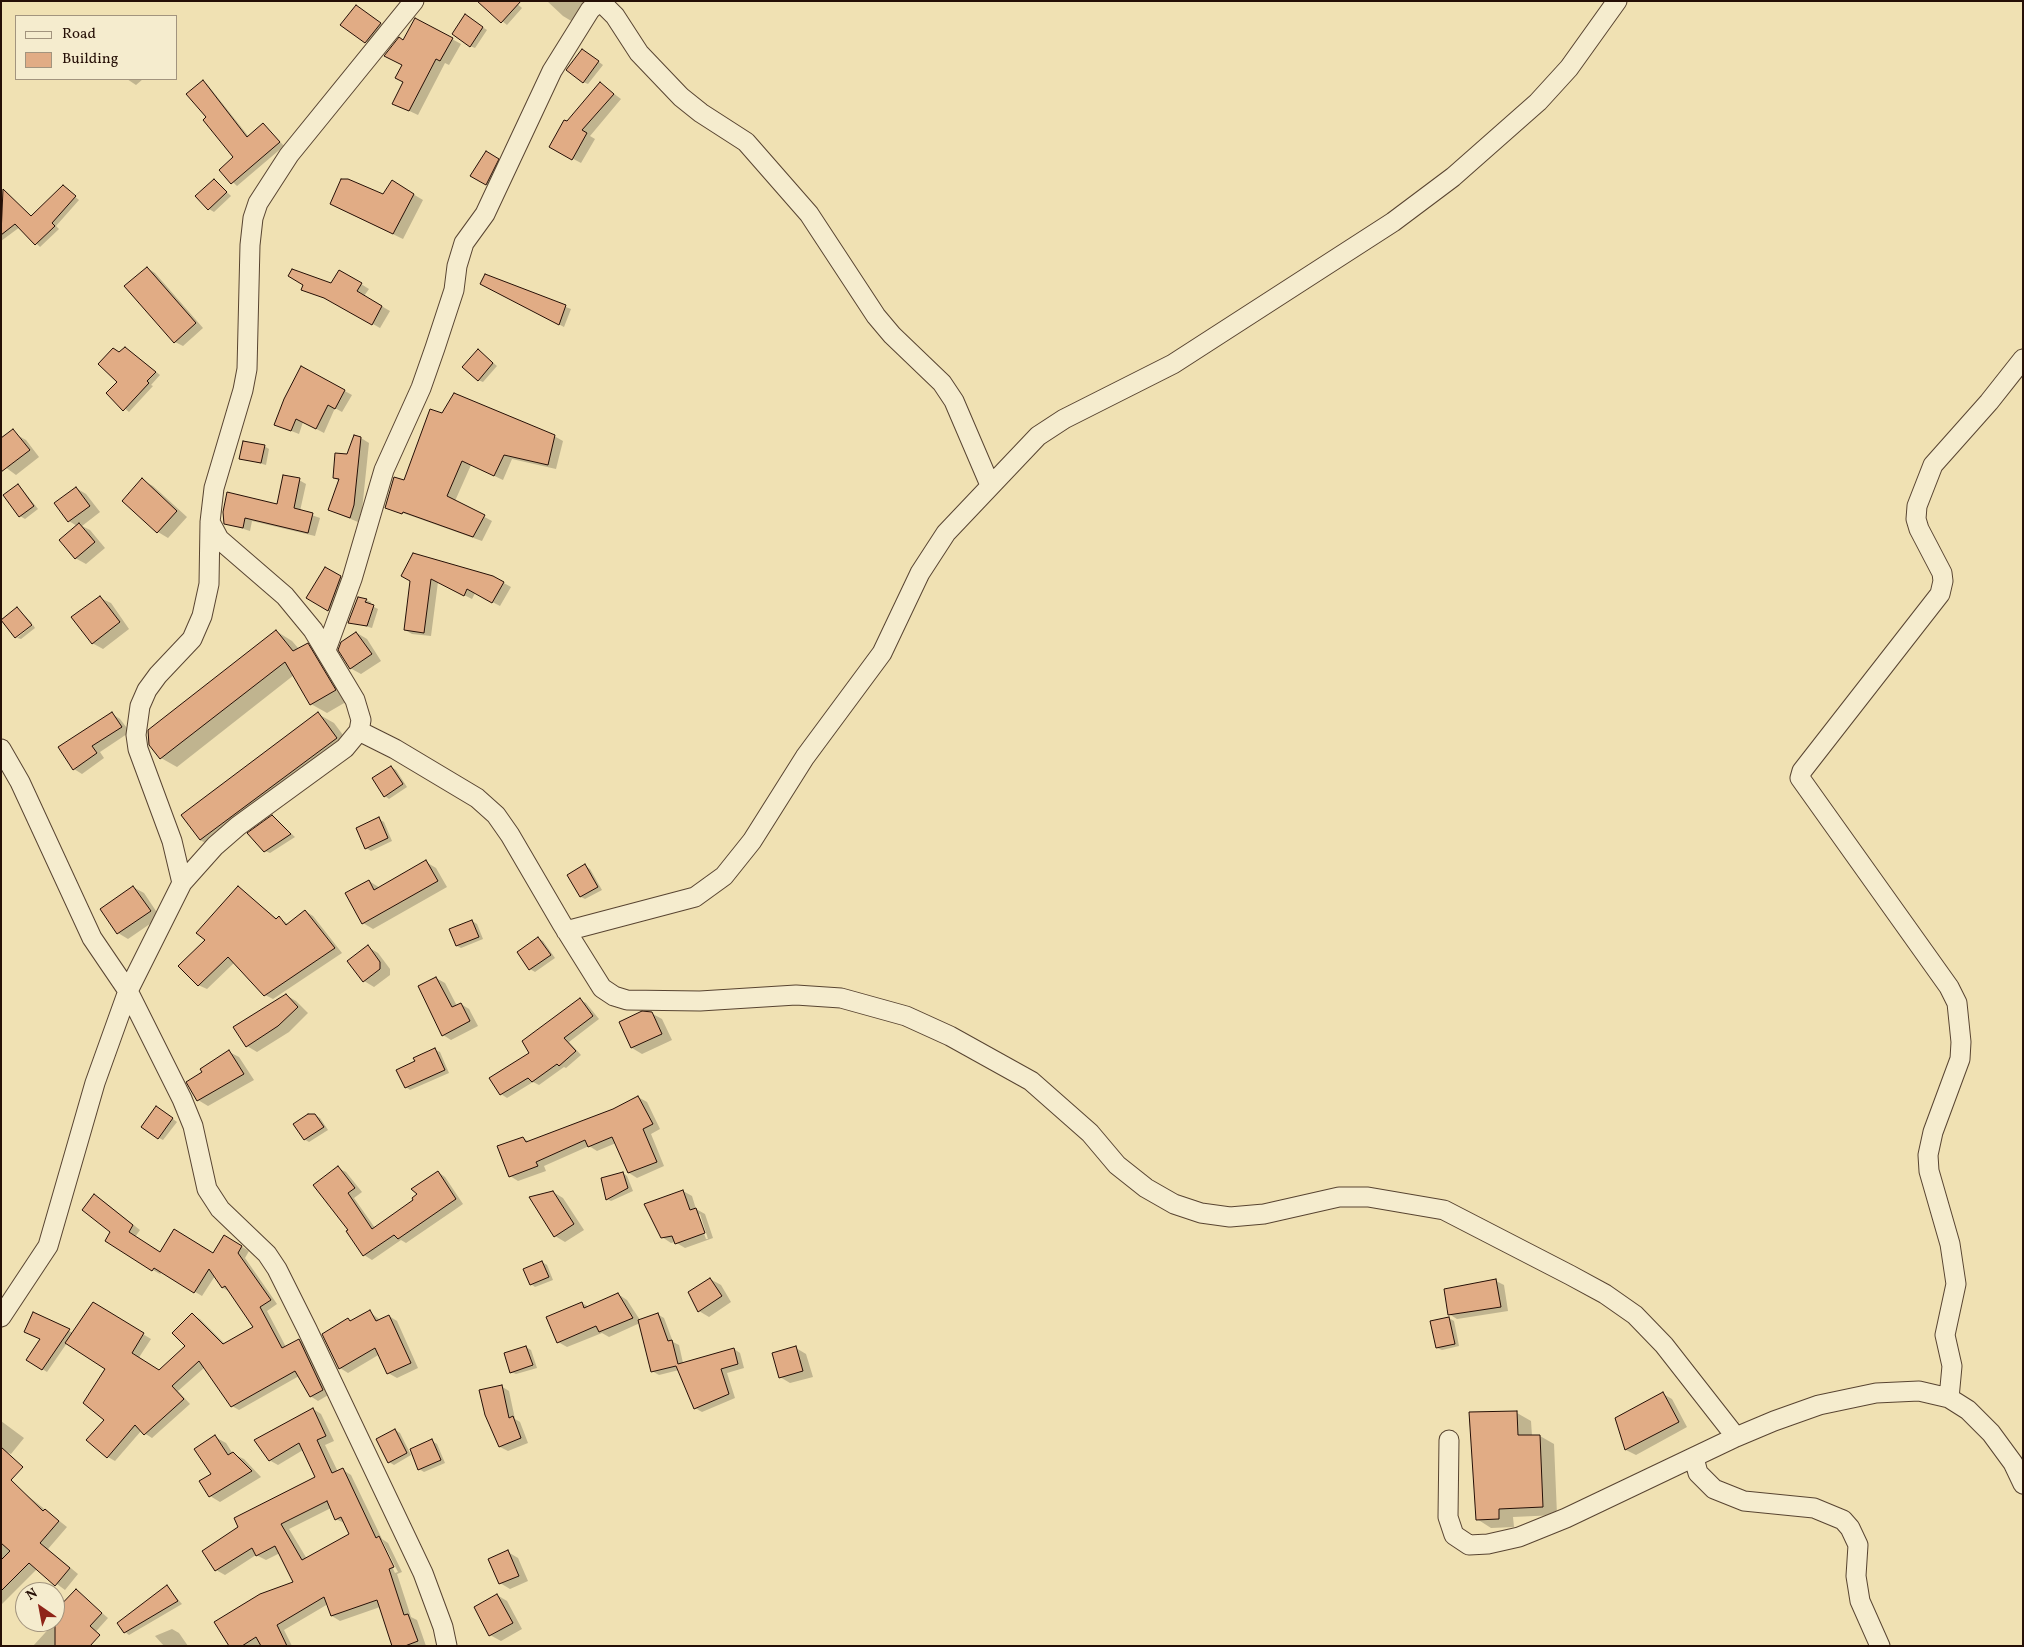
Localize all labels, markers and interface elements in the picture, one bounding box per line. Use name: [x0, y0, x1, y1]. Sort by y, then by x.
legend: [15, 15, 178, 80]
text: Road: [62, 24, 96, 45]
text: Building: [62, 49, 118, 70]
north arrow: [15, 1582, 65, 1632]
text: N: [23, 1584, 42, 1606]

